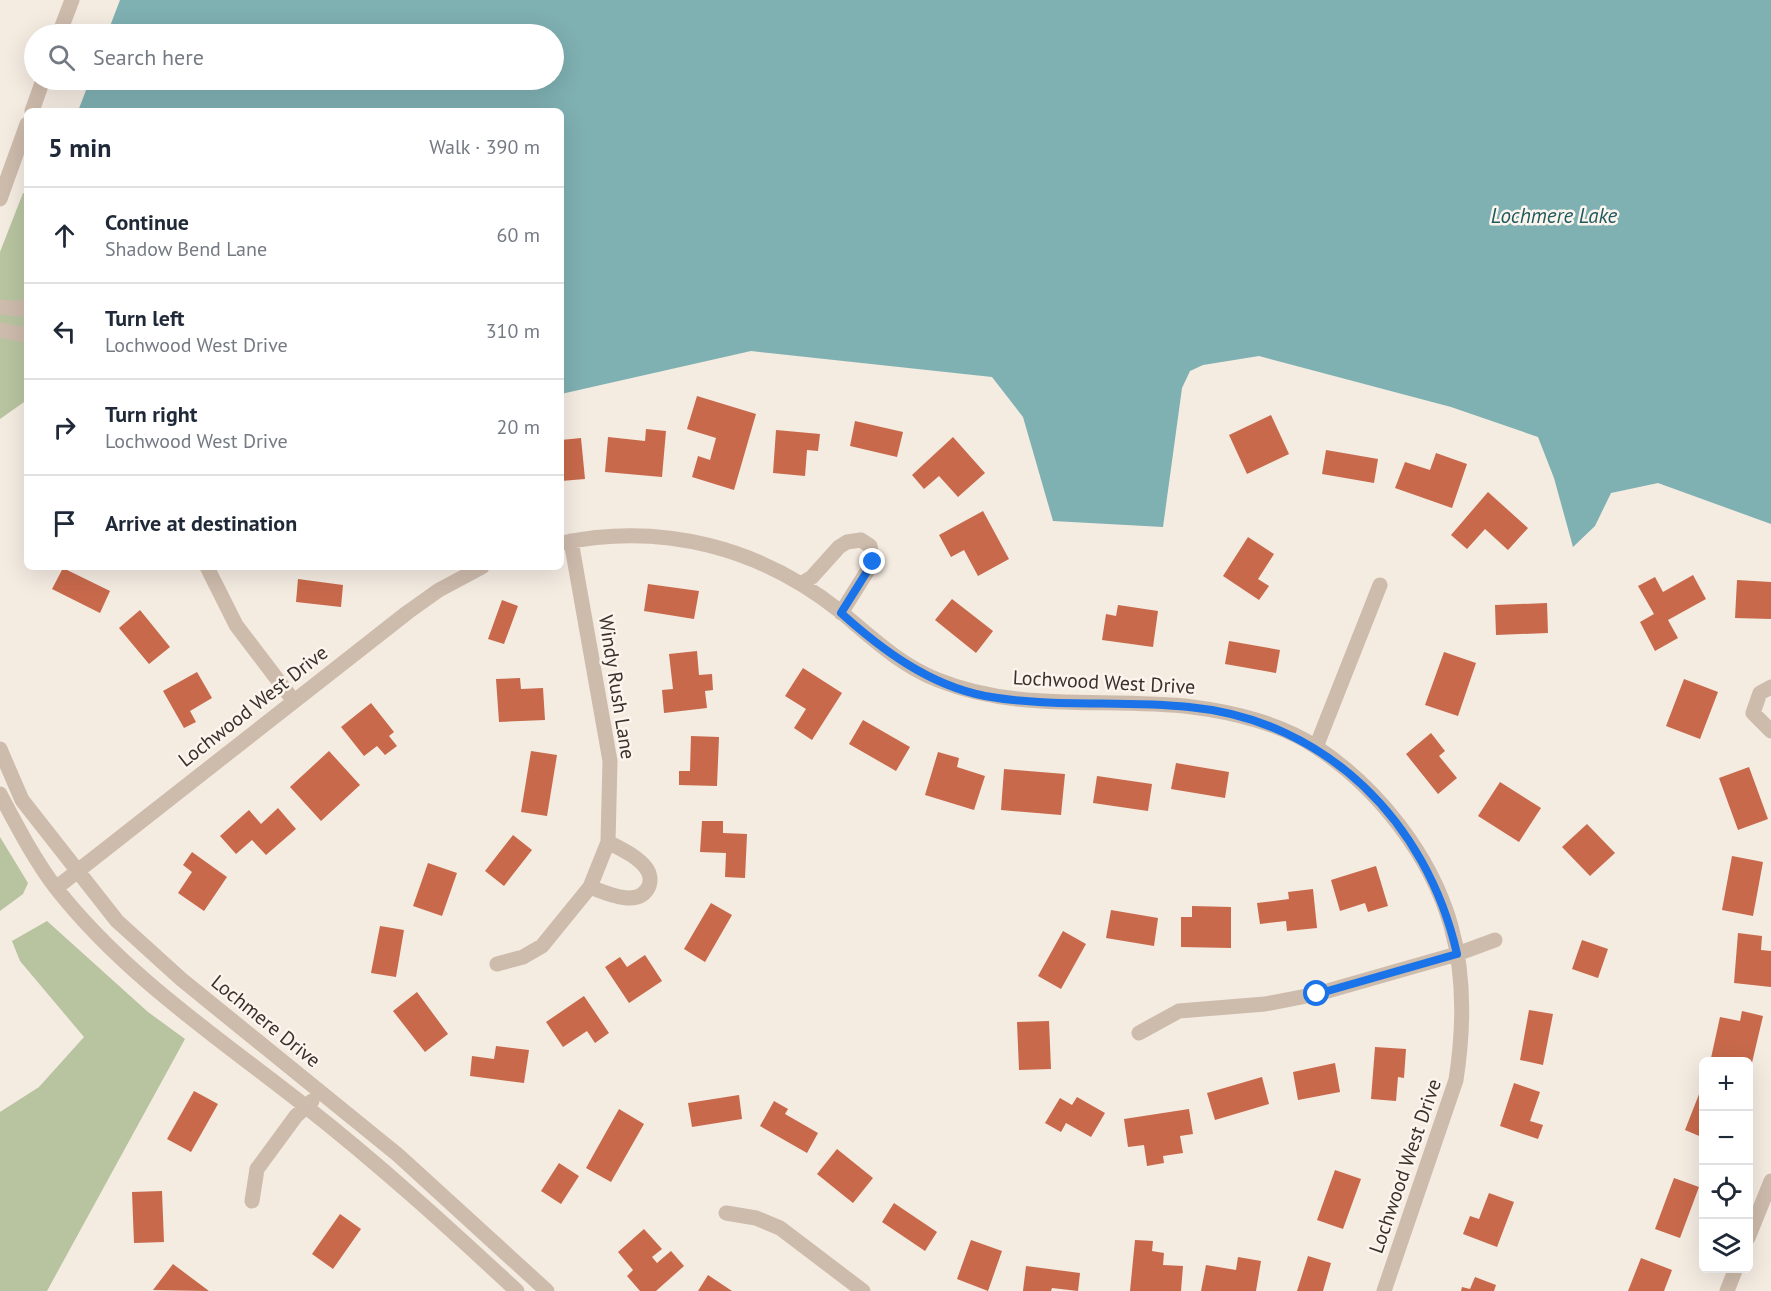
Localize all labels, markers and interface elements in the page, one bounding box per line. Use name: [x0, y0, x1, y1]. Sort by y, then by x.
search box: [24, 24, 564, 90]
icon: search: [45, 41, 78, 74]
text: Search here: [93, 43, 204, 71]
text: 5 min: [48, 131, 111, 164]
text: Walk · 390 m: [429, 134, 540, 160]
water label: Lochmere Lake: [1491, 202, 1617, 229]
text: Continue: [105, 208, 189, 236]
icon: ahead: [48, 219, 81, 252]
text: 60 m: [497, 222, 540, 248]
text: Shadow Bend Lane: [105, 236, 267, 262]
text: Turn left: [105, 304, 185, 332]
icon: left: [48, 315, 81, 348]
text: 310 m: [486, 318, 540, 344]
text: Lochwood West Drive: [105, 332, 288, 358]
text: Turn right: [105, 400, 197, 428]
icon: right: [48, 411, 81, 444]
text: 20 m: [497, 414, 540, 440]
text: Lochwood West Drive: [105, 428, 288, 454]
icon: arrive: [48, 507, 81, 540]
text: Arrive at destination: [105, 509, 297, 537]
route end: [859, 548, 885, 574]
street label: Windy Rush Lane: [593, 613, 641, 761]
street label: Lochwood West Drive: [173, 640, 333, 772]
street label: Lochwood West Drive: [1012, 664, 1196, 700]
street label: Lochmere Drive: [206, 969, 326, 1073]
route start: [1303, 980, 1329, 1006]
map controls: [1699, 1057, 1753, 1273]
button: +: [1699, 1057, 1753, 1111]
street label: Lochwood West Drive: [1363, 1075, 1447, 1257]
button: −: [1699, 1111, 1753, 1165]
button: locate: [1699, 1165, 1753, 1219]
button: layers: [1699, 1219, 1753, 1273]

